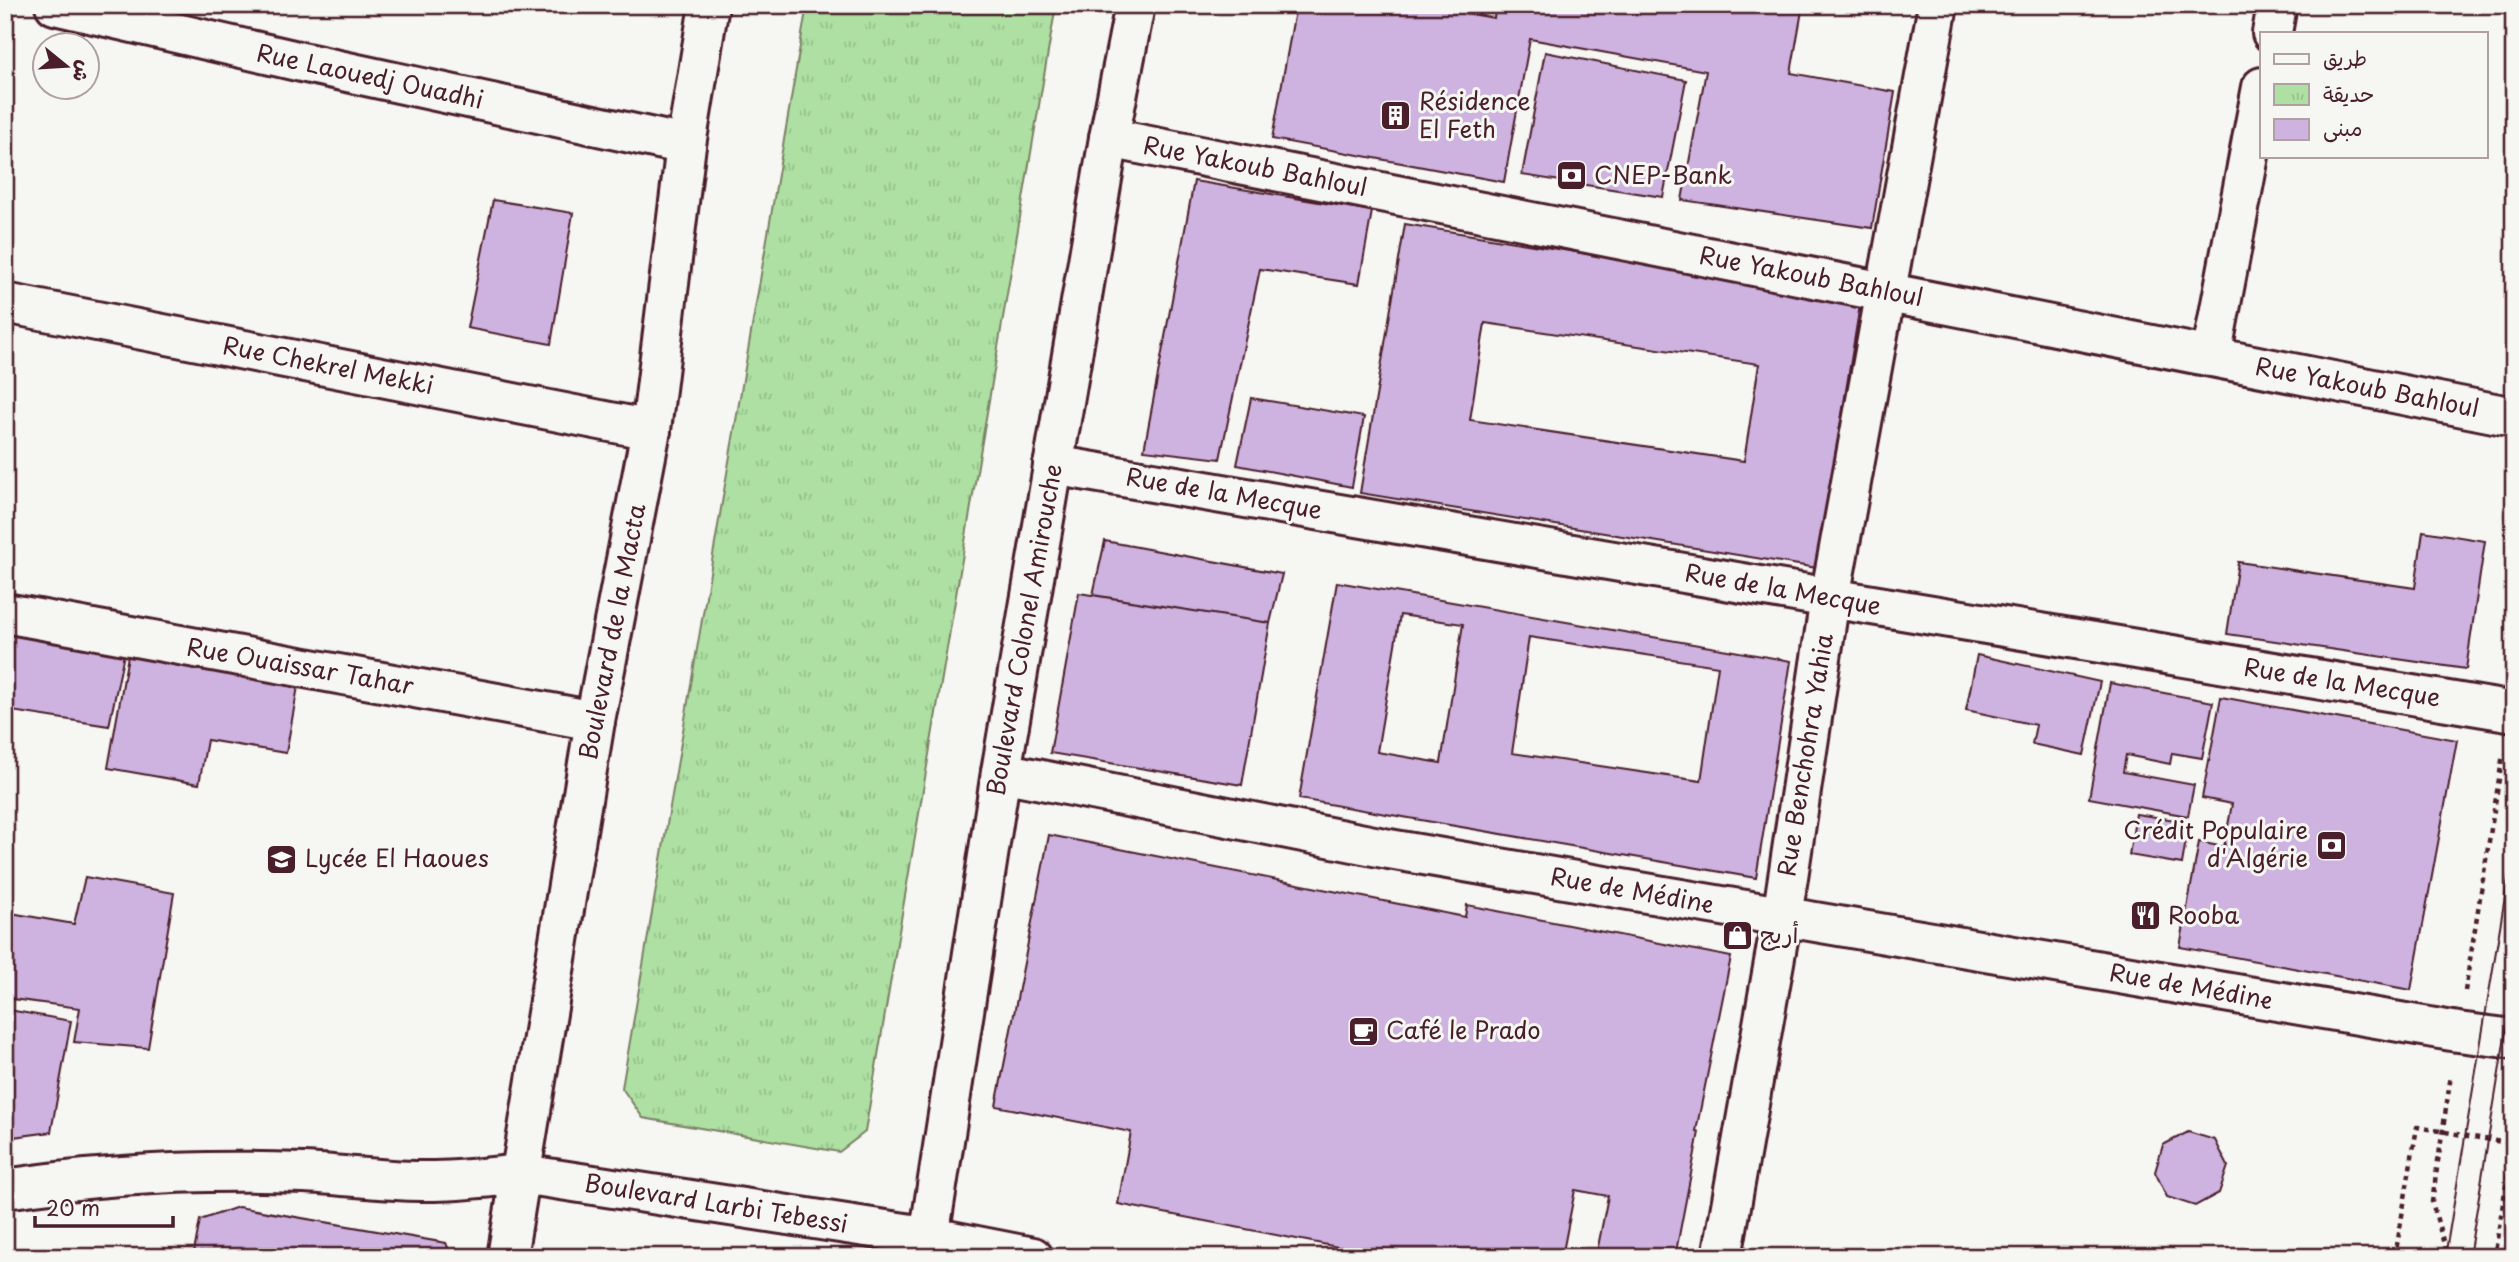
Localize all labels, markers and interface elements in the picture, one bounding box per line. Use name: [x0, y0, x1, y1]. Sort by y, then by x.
north arrow: [32, 32, 102, 102]
legend: [2260, 32, 2488, 158]
street label: Rue Laouedj Ouadhi: [254, 33, 487, 117]
text: طريق: [2323, 41, 2367, 73]
text: ش: [67, 57, 100, 86]
text: حديقة: [2323, 77, 2374, 109]
place label: Résidence El Feth: [1419, 82, 1531, 146]
building icon: Résidence El Feth: [1379, 99, 1413, 133]
text: مبنى: [2323, 111, 2362, 143]
street label: Rue Yakoub Bahloul: [1141, 126, 1370, 204]
place label: CNEP-Bank: [1594, 156, 1732, 192]
bank icon: CNEP-Bank: [1554, 159, 1588, 193]
street label: Rue Yakoub Bahloul: [1697, 236, 1926, 314]
street label: Rue Chekrel Mekki: [220, 326, 437, 402]
street label: Rue Yakoub Bahloul: [2253, 347, 2482, 425]
street label: Rue de la Mecque: [1123, 457, 1325, 527]
street label: Boulevard Colonel Amirouche: [976, 461, 1070, 798]
street label: Boulevard de la Macta: [569, 500, 654, 763]
street label: Rue de la Mecque: [1682, 553, 1884, 623]
street label: Rue Ouaissar Tahar: [184, 627, 417, 703]
street label: Rue Benchohra Yahia: [1767, 630, 1841, 879]
street label: Rue de la Mecque: [2241, 648, 2443, 714]
place label: Crédit Populaire d'Algérie: [2123, 811, 2308, 875]
bank icon: Crédit Populaire d'Algérie: [2314, 828, 2348, 862]
place label: Lycée El Haoues: [305, 839, 489, 875]
school or university icon: Lycée El Haoues: [265, 842, 299, 876]
street label: Rue de Médine: [1548, 857, 1717, 921]
place label: Rooba: [2168, 896, 2239, 932]
restaurant icon: Rooba: [2128, 899, 2162, 933]
place label: أريج: [1760, 915, 1799, 951]
shop icon: أريج: [1720, 918, 1754, 952]
street label: Rue de Médine: [2107, 953, 2276, 1017]
place label: Café le Prado: [1386, 1011, 1541, 1047]
cafe icon: Café le Prado: [1346, 1014, 1380, 1048]
street label: Boulevard Larbi Tebessi: [582, 1163, 851, 1241]
scale bar: [35, 1185, 173, 1229]
text: 20 m: [46, 1191, 100, 1223]

